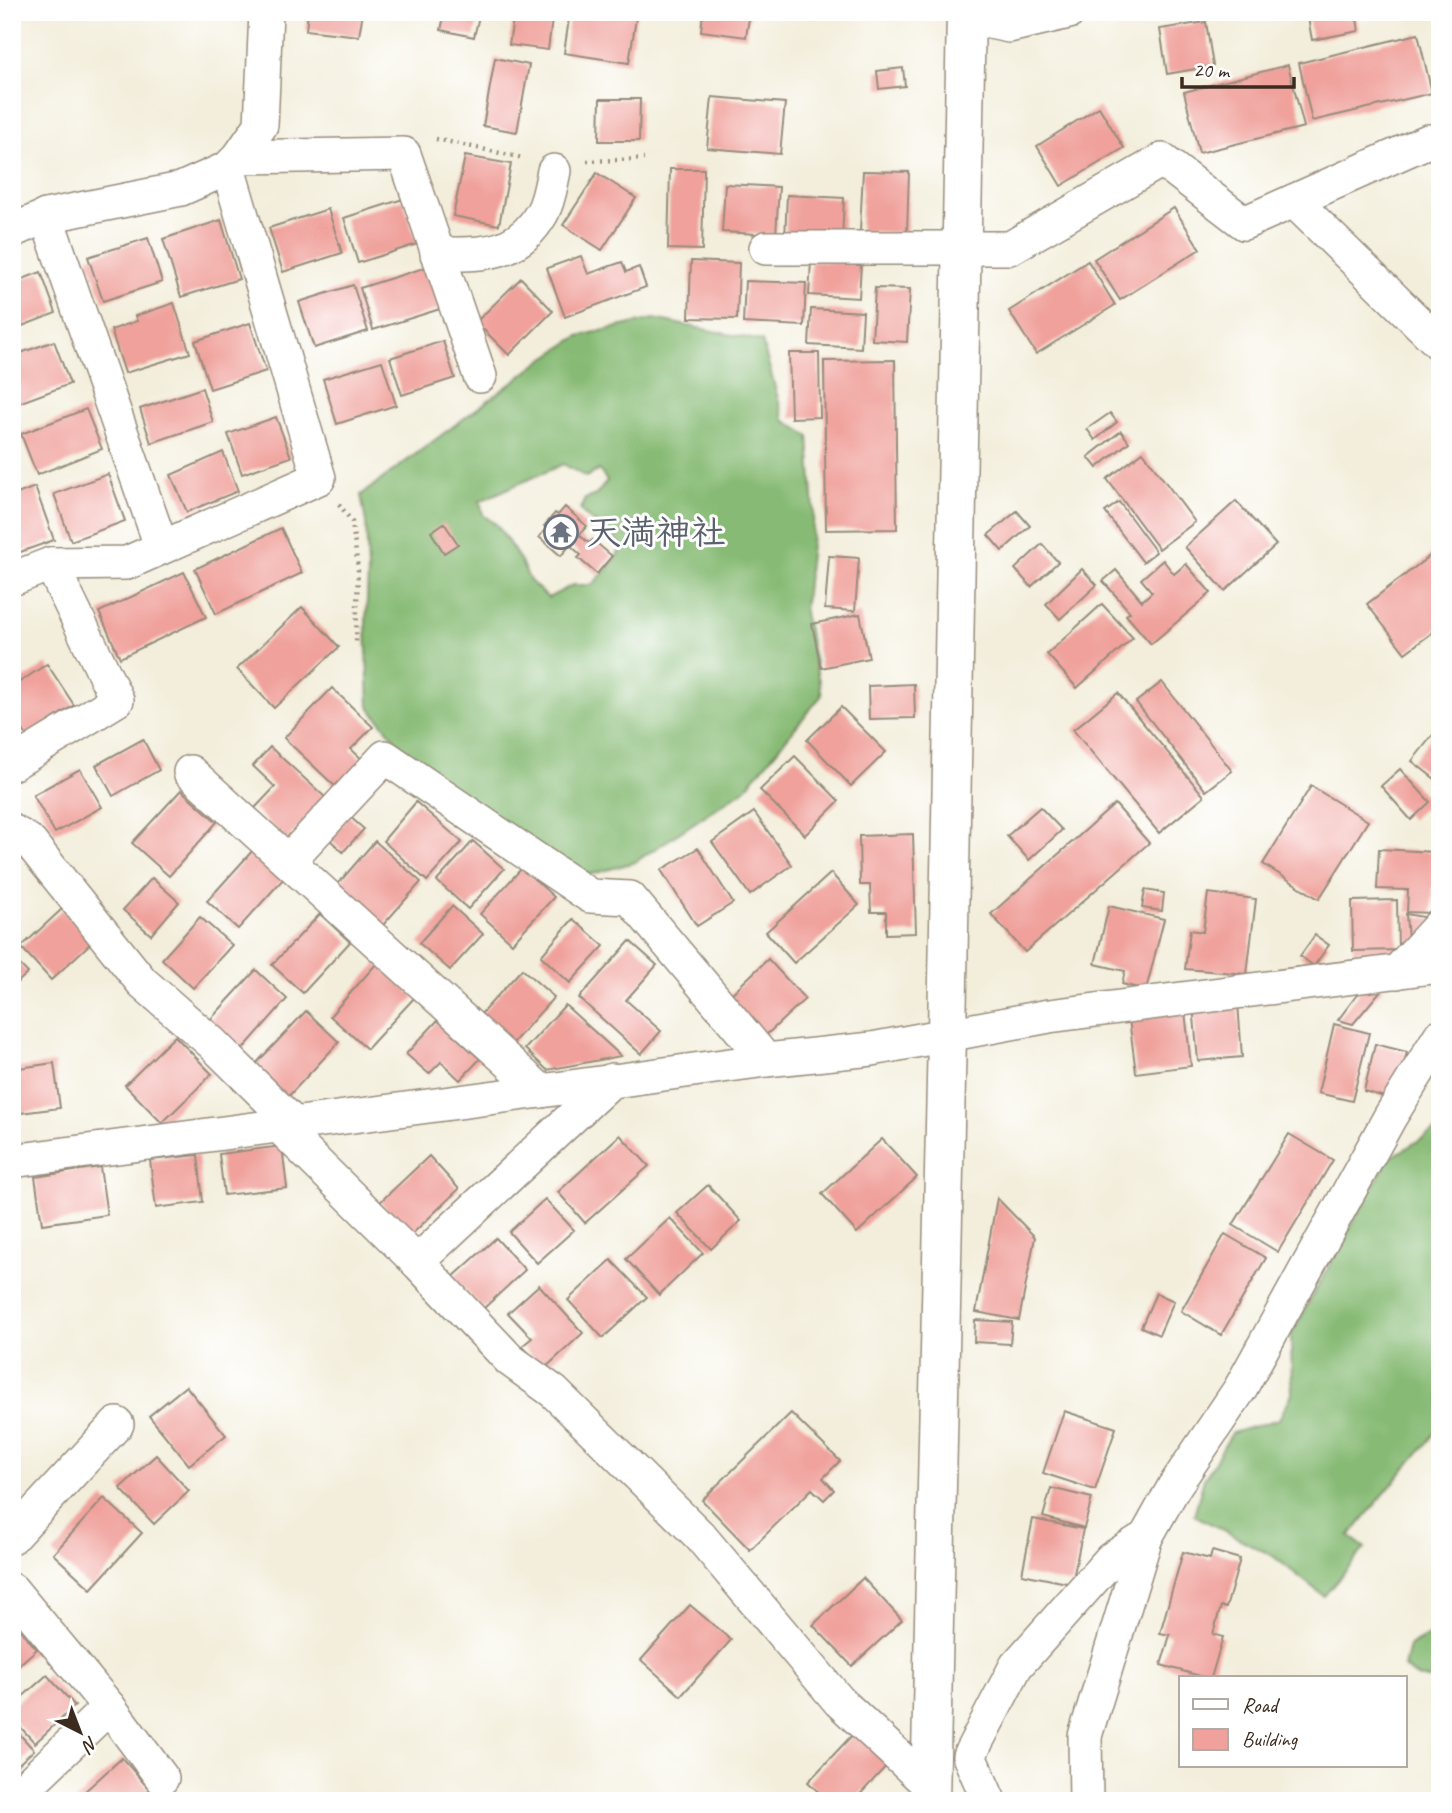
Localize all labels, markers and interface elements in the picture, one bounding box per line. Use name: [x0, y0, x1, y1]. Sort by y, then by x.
scale bar: [1182, 46, 1294, 90]
text: 20 m: [1193, 57, 1231, 83]
place label: 天満神社: [586, 510, 726, 555]
temple icon: 天満神社: [542, 513, 580, 551]
legend: [1179, 1676, 1406, 1768]
text: Road: [1242, 1692, 1281, 1718]
north arrow: [46, 1698, 116, 1768]
text: Building: [1242, 1726, 1299, 1752]
text: N: [76, 1731, 103, 1759]

